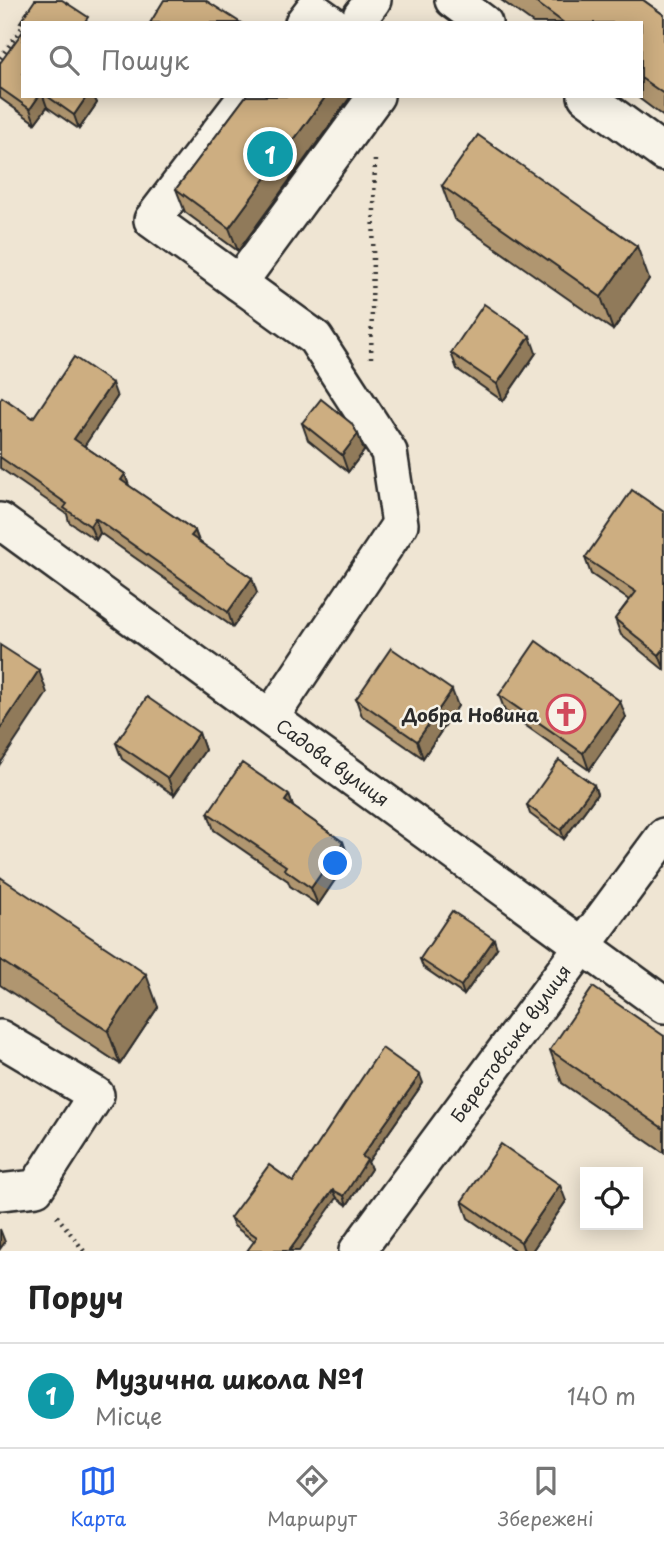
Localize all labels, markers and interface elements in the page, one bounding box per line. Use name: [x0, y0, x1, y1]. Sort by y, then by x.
search box: [21, 21, 643, 98]
text: Пошук: [101, 40, 189, 79]
icon: search: [45, 41, 83, 79]
pin: 1: [247, 128, 293, 180]
church icon: Добра Новина: [545, 693, 587, 735]
place label: Добра Новина: [401, 701, 539, 728]
street label: Садова вулиця: [271, 712, 395, 812]
your location: [318, 846, 352, 880]
street label: Берестовська вулиця: [443, 959, 577, 1127]
map controls: [580, 1167, 643, 1230]
button: locate: [580, 1167, 643, 1230]
text: Поруч: [28, 1274, 123, 1319]
text: Музична школа №1: [95, 1359, 364, 1398]
text: 1: [46, 1378, 57, 1413]
text: 140 m: [567, 1378, 636, 1413]
text: Місце: [95, 1398, 162, 1433]
tab: Карта: [70, 1462, 126, 1532]
tab: Маршрут: [267, 1462, 357, 1532]
tab: Збережені: [498, 1462, 594, 1532]

